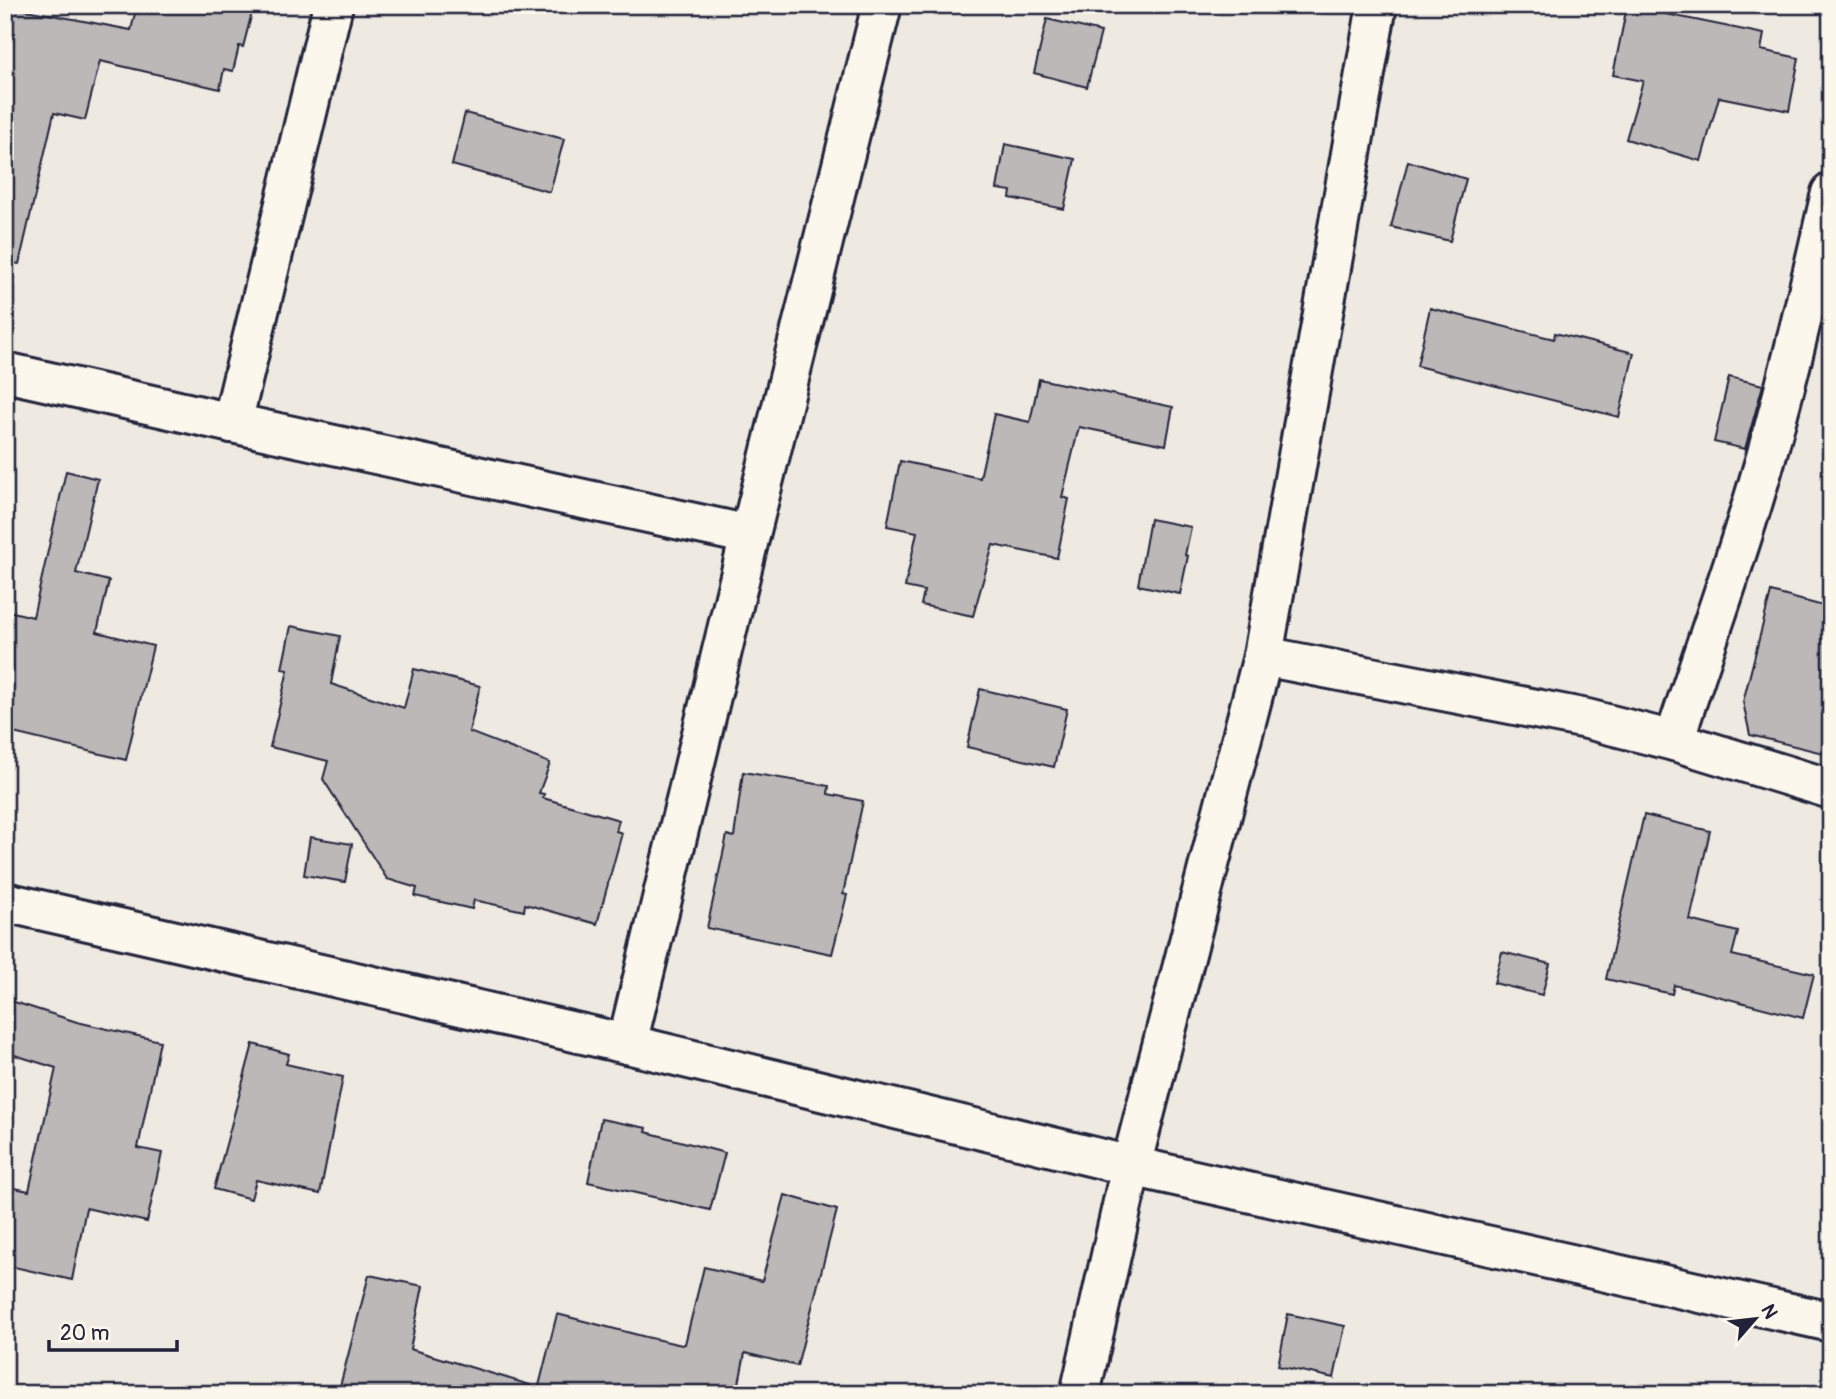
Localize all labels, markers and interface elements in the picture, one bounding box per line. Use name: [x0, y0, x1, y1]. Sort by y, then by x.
north arrow: [1720, 1284, 1790, 1354]
text: N: [1756, 1300, 1783, 1323]
scale bar: [49, 1308, 177, 1352]
text: 20 m: [60, 1320, 109, 1347]

